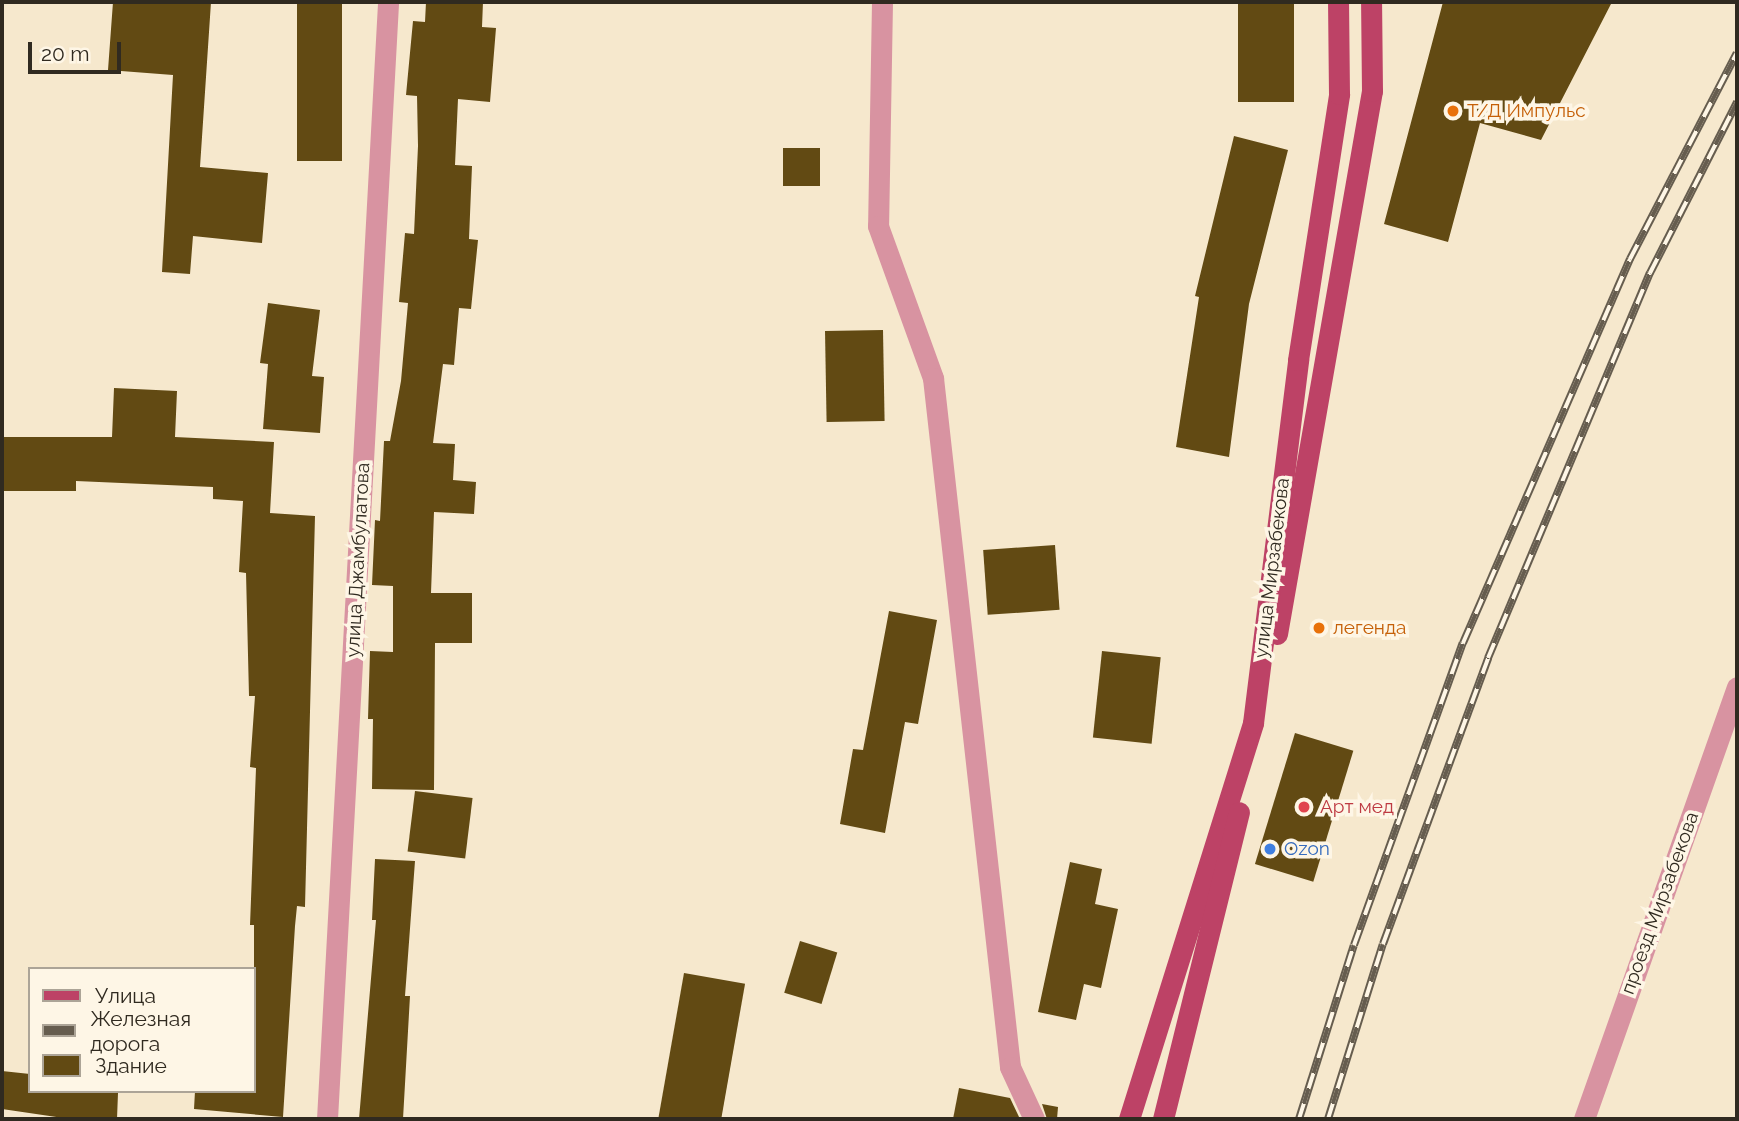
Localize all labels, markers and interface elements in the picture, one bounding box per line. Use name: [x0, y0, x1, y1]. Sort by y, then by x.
scale bar: [32, 28, 124, 72]
text: 20 m: [41, 41, 89, 66]
place label: Т/Д Импульс: [1467, 100, 1586, 122]
marker: Т/Д Импульс: [1445, 103, 1461, 119]
street label: улица Джамбулатова: [342, 462, 374, 658]
street label: улица Мирзабекова: [1250, 477, 1294, 659]
place label: легенда: [1333, 617, 1406, 639]
marker: легенда: [1311, 620, 1327, 636]
place label: Арт мед: [1320, 796, 1394, 818]
marker: Арт мед: [1294, 797, 1314, 817]
street label: проезд Мирзабекова: [1616, 809, 1704, 997]
place label: Ozon: [1284, 838, 1330, 860]
marker: Ozon: [1262, 841, 1278, 857]
legend: [28, 967, 256, 1093]
text: Улица: [95, 983, 156, 1008]
text: Железная дорога: [90, 1006, 191, 1056]
text: Здание: [95, 1053, 167, 1078]

